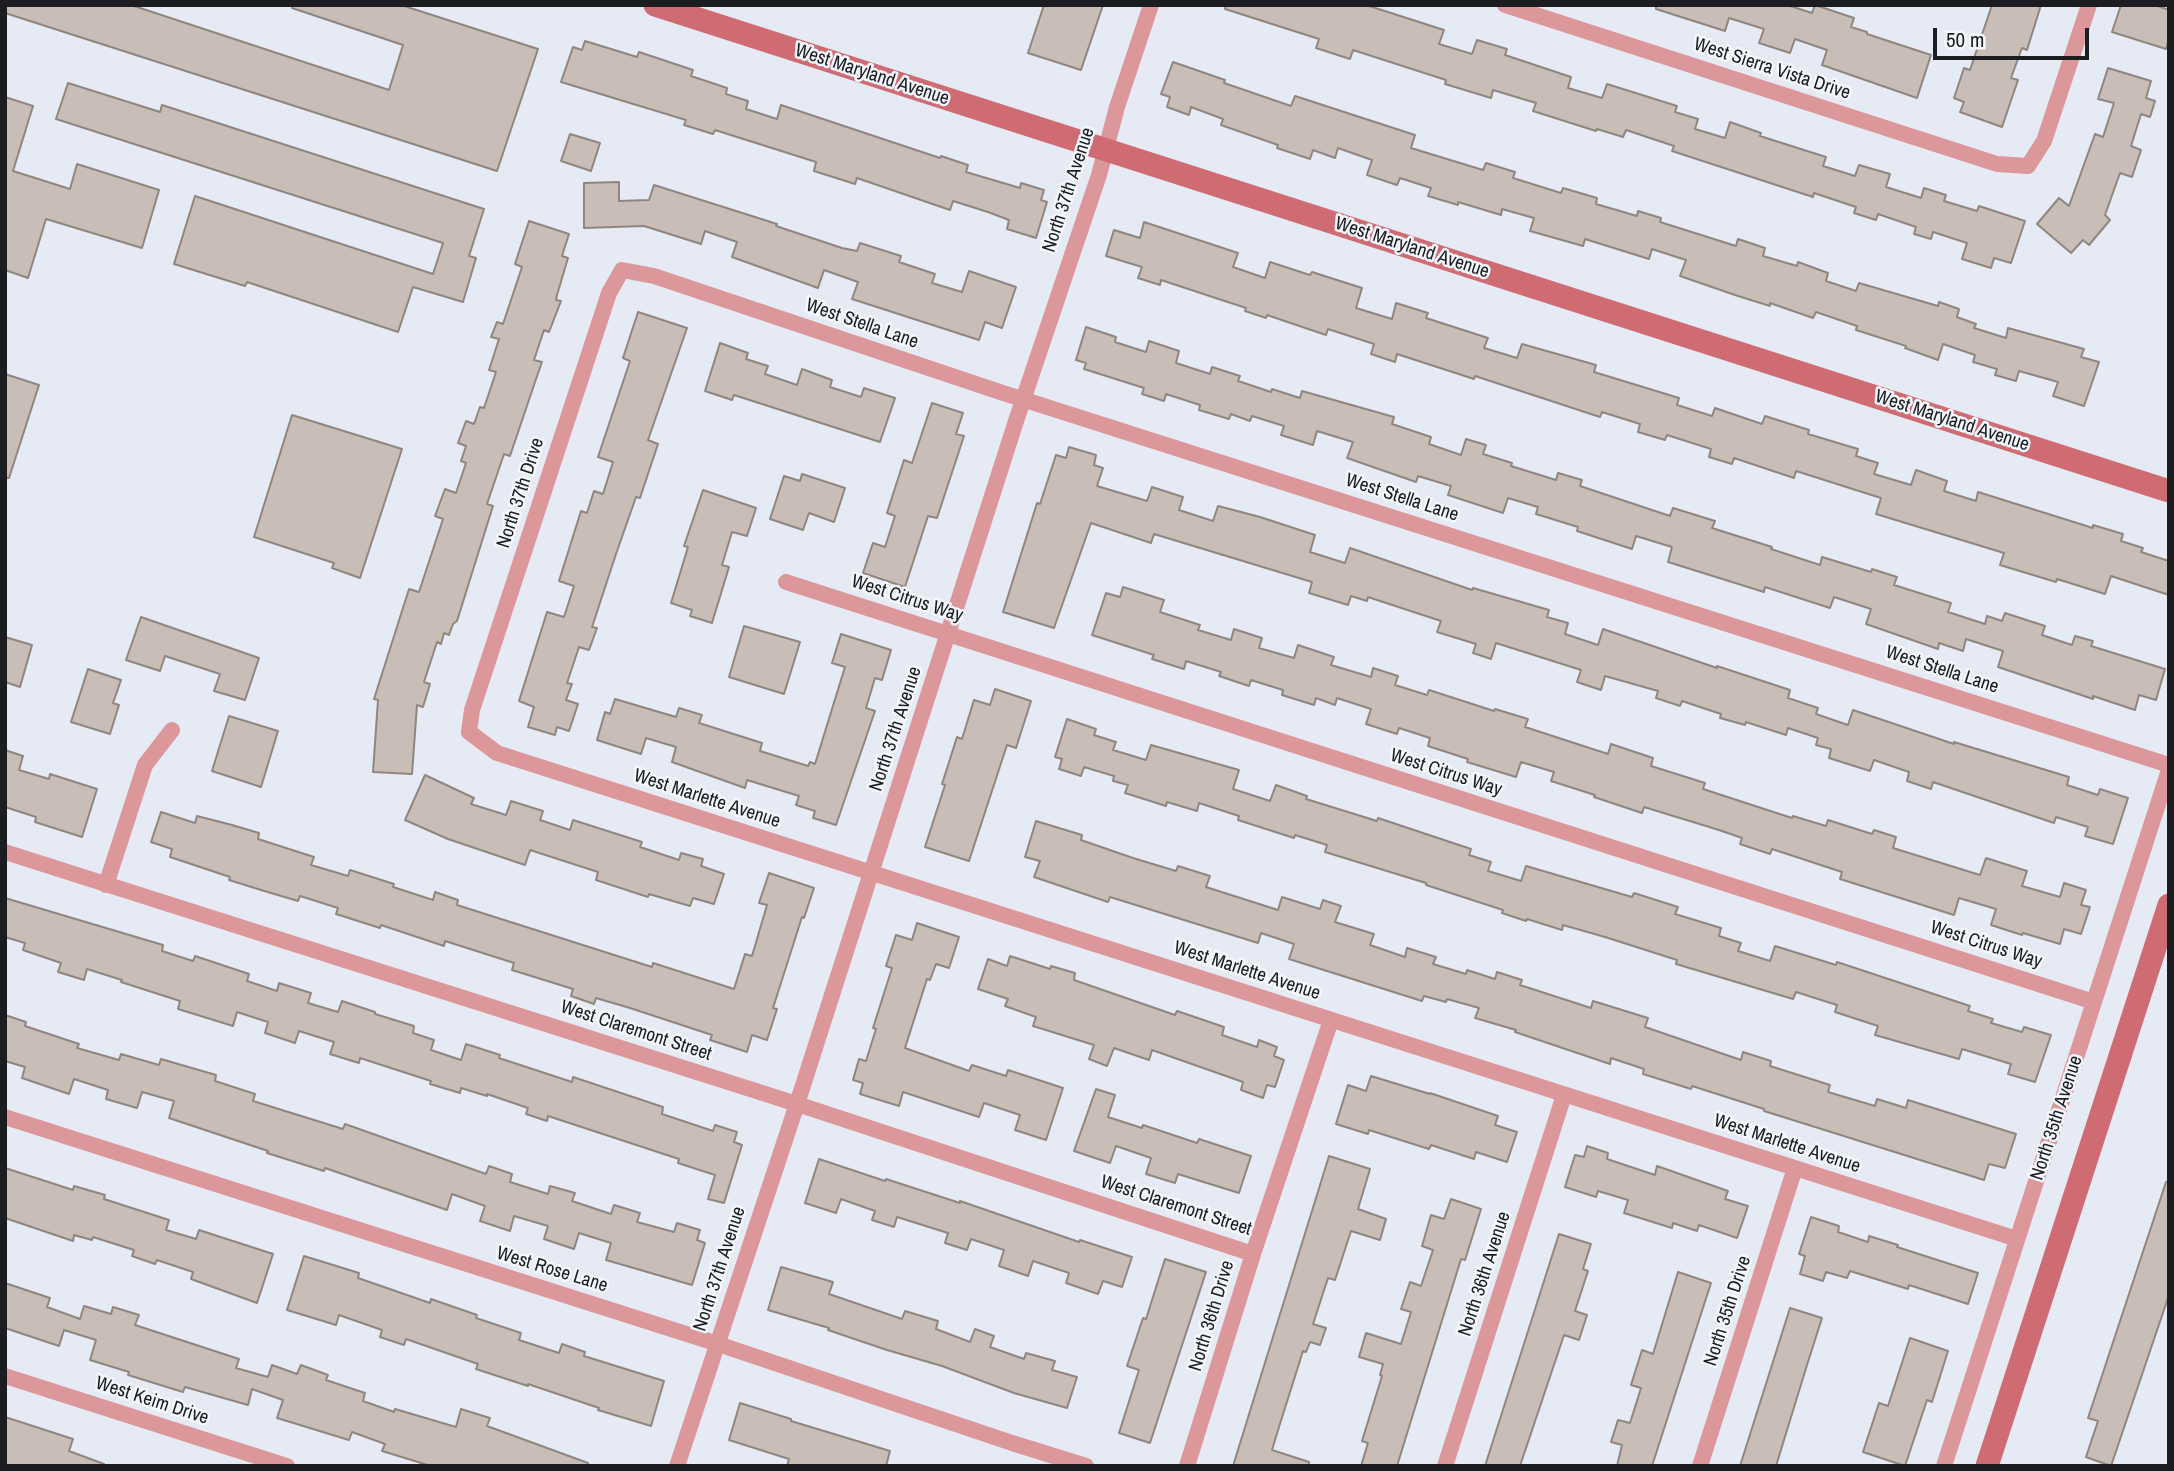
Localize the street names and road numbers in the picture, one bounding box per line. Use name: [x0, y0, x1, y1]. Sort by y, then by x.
street label: West Sierra Vista Drive: [1691, 33, 1853, 105]
street label: West Maryland Avenue: [792, 39, 952, 111]
street label: North 37th Avenue: [1038, 125, 1100, 255]
street label: West Maryland Avenue: [1332, 212, 1492, 284]
street label: West Stella Lane: [803, 294, 921, 354]
street label: West Maryland Avenue: [1872, 385, 2032, 457]
street label: North 37th Drive: [492, 435, 550, 551]
street label: West Stella Lane: [1343, 469, 1461, 527]
street label: West Citrus Way: [848, 570, 966, 628]
street label: West Stella Lane: [1883, 641, 2001, 699]
street label: North 37th Avenue: [865, 664, 927, 794]
street label: West Citrus Way: [1387, 744, 1505, 802]
street label: West Marlette Avenue: [631, 765, 783, 833]
street label: West Citrus Way: [1927, 916, 2045, 974]
street label: West Marlette Avenue: [1171, 937, 1323, 1005]
street label: West Claremont Street: [558, 996, 714, 1066]
street label: North 35th Avenue: [2026, 1053, 2088, 1183]
street label: West Marlette Avenue: [1711, 1110, 1863, 1178]
street label: West Claremont Street: [1098, 1171, 1254, 1241]
street label: North 37th Avenue: [689, 1204, 751, 1334]
street label: North 36th Avenue: [1454, 1209, 1516, 1339]
street label: West Rose Lane: [494, 1242, 610, 1298]
street label: North 35th Drive: [1699, 1253, 1757, 1369]
street label: North 36th Drive: [1184, 1258, 1240, 1374]
street label: West Keim Drive: [93, 1372, 211, 1430]

